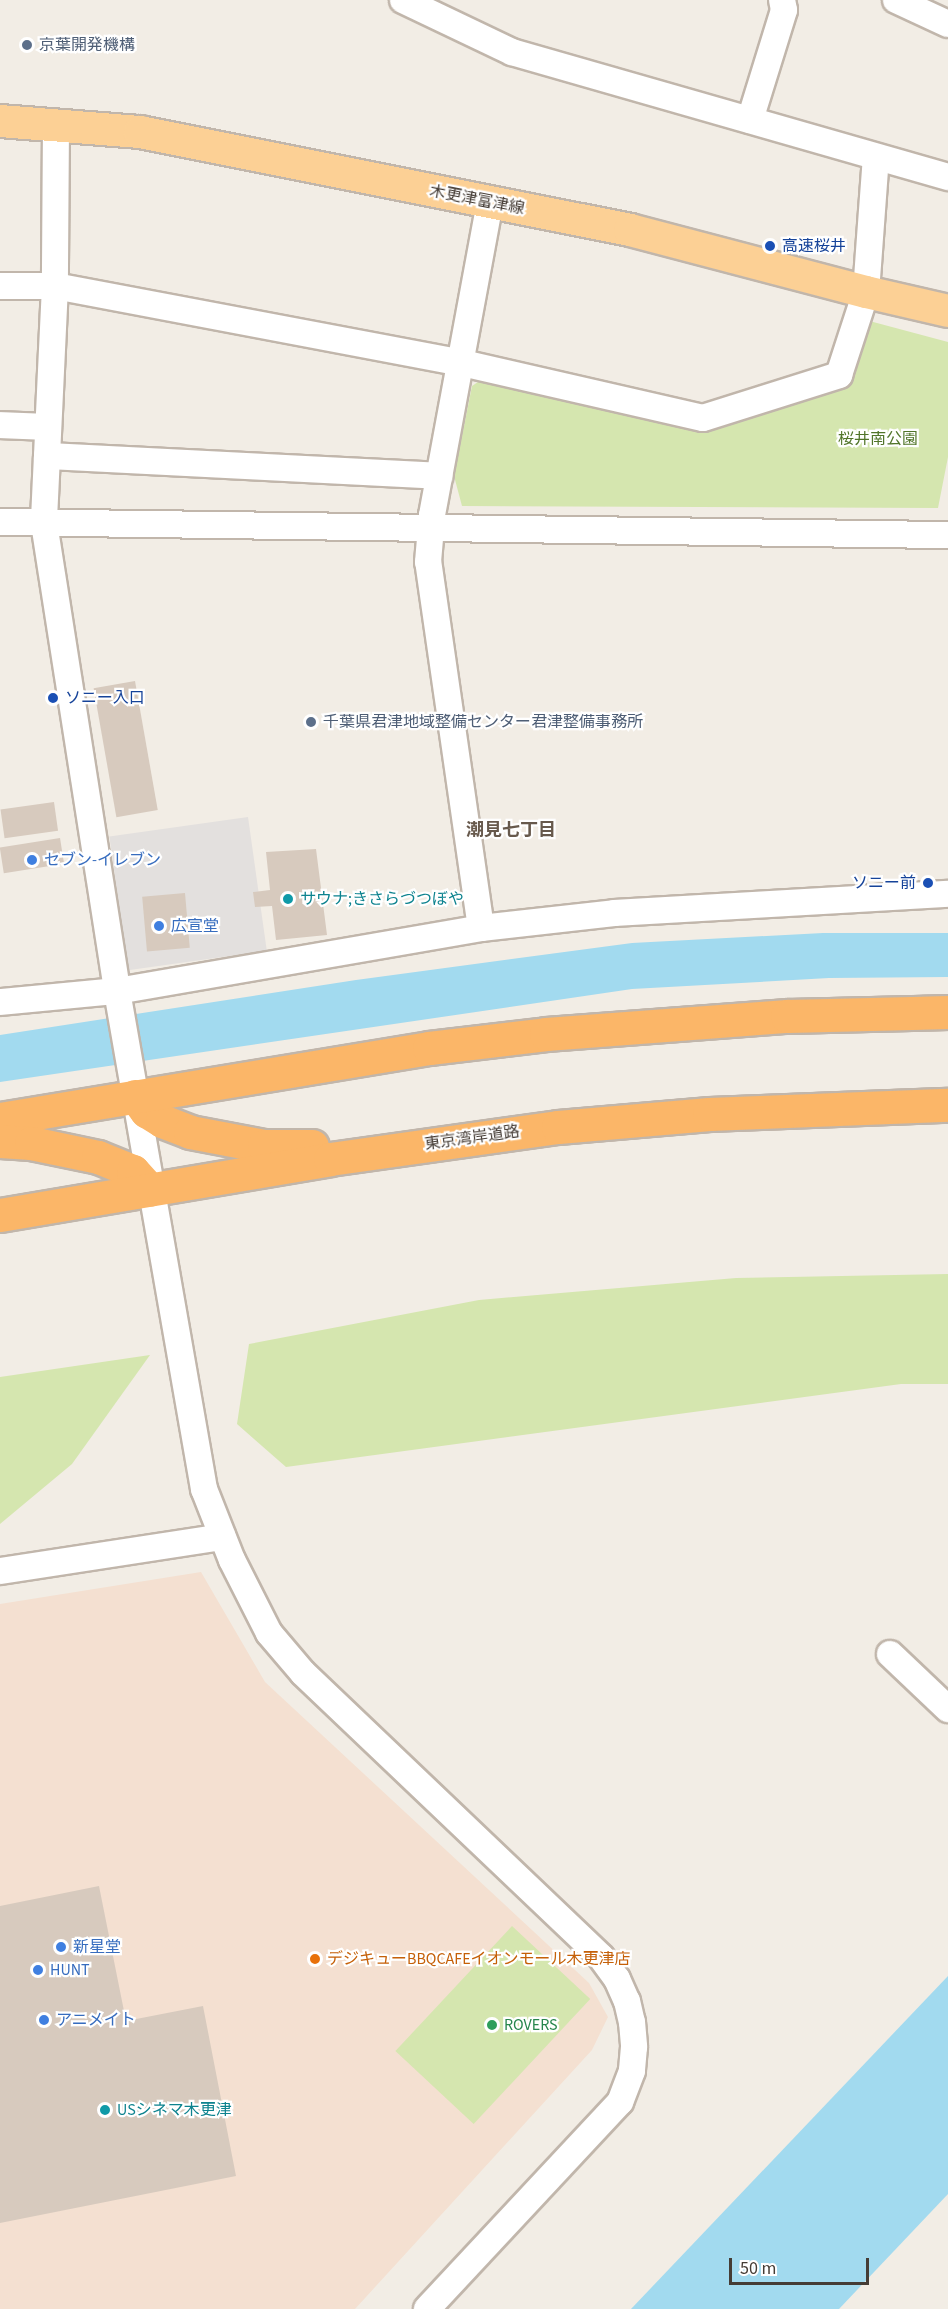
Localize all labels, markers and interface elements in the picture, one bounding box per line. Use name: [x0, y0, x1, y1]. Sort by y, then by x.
place label: 京葉開発機構: [39, 35, 135, 55]
marker: 京葉開発機構: [20, 38, 34, 52]
street label: 木更津富津線: [428, 181, 526, 219]
place label: 高速桜井: [782, 236, 846, 256]
marker: 高速桜井: [763, 239, 777, 253]
park label: 桜井南公園: [838, 429, 918, 449]
place label: ソニー入口: [65, 688, 145, 708]
marker: ソニー入口: [46, 691, 60, 705]
place label: 千葉県君津地域整備センター君津整備事務所: [323, 712, 643, 732]
marker: 千葉県君津地域整備センター君津整備事務所: [304, 715, 318, 729]
district label: 潮見七丁目: [466, 820, 556, 842]
place label: セブン-イレブン: [44, 850, 161, 870]
marker: セブン-イレブン: [25, 853, 39, 867]
place label: ソニー前: [852, 873, 916, 893]
marker: ソニー前: [921, 876, 935, 890]
place label: サウナ;きさらづつぼや: [300, 889, 464, 909]
marker: サウナ;きさらづつぼや: [281, 892, 295, 906]
place label: 広宣堂: [171, 916, 219, 936]
marker: 広宣堂: [152, 919, 166, 933]
street label: 東京湾岸道路: [423, 1122, 521, 1154]
place label: 新星堂: [73, 1937, 121, 1957]
marker: 新星堂: [54, 1940, 68, 1954]
place label: デジキューBBQCAFEイオンモール木更津店: [327, 1949, 631, 1969]
marker: デジキューBBQCAFEイオンモール木更津店: [308, 1952, 322, 1966]
place label: HUNT: [50, 1960, 90, 1980]
marker: HUNT: [31, 1963, 45, 1977]
place label: アニメイト: [56, 2010, 136, 2030]
marker: アニメイト: [37, 2013, 51, 2027]
place label: ROVERS: [504, 2015, 558, 2035]
marker: ROVERS: [485, 2018, 499, 2032]
place label: USシネマ木更津: [117, 2100, 232, 2120]
marker: USシネマ木更津: [98, 2103, 112, 2117]
scale bar: [732, 2246, 872, 2284]
text: 50 m: [740, 2256, 776, 2281]

